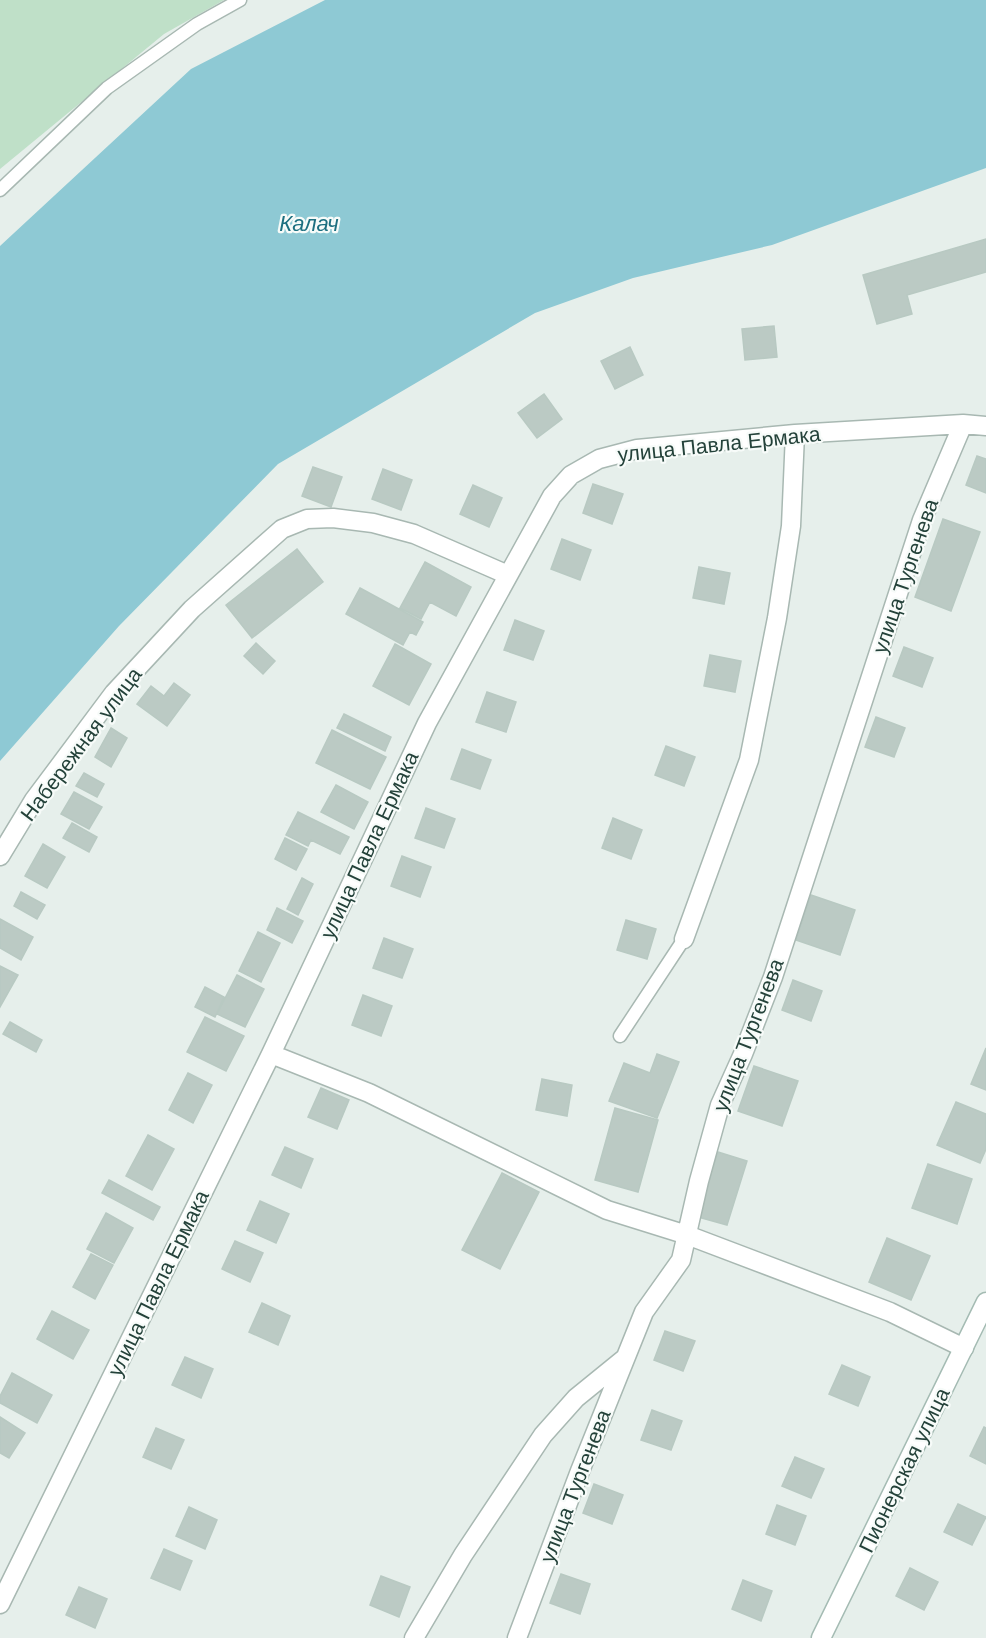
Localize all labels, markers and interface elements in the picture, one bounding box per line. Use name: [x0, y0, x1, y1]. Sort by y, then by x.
water label: Калач: [279, 211, 339, 236]
street label: улица Павла Ермака: [616, 422, 822, 466]
street label: улица Тургенева: [868, 495, 942, 656]
street label: Набережная улица: [16, 663, 146, 825]
street label: улица Павла Ермака: [315, 747, 423, 942]
street label: улица Тургенева: [708, 955, 788, 1115]
street label: улица Павла Ермака: [103, 1186, 213, 1380]
street label: Пионерская улица: [854, 1384, 954, 1556]
street label: улица Тургенева: [535, 1406, 615, 1566]

